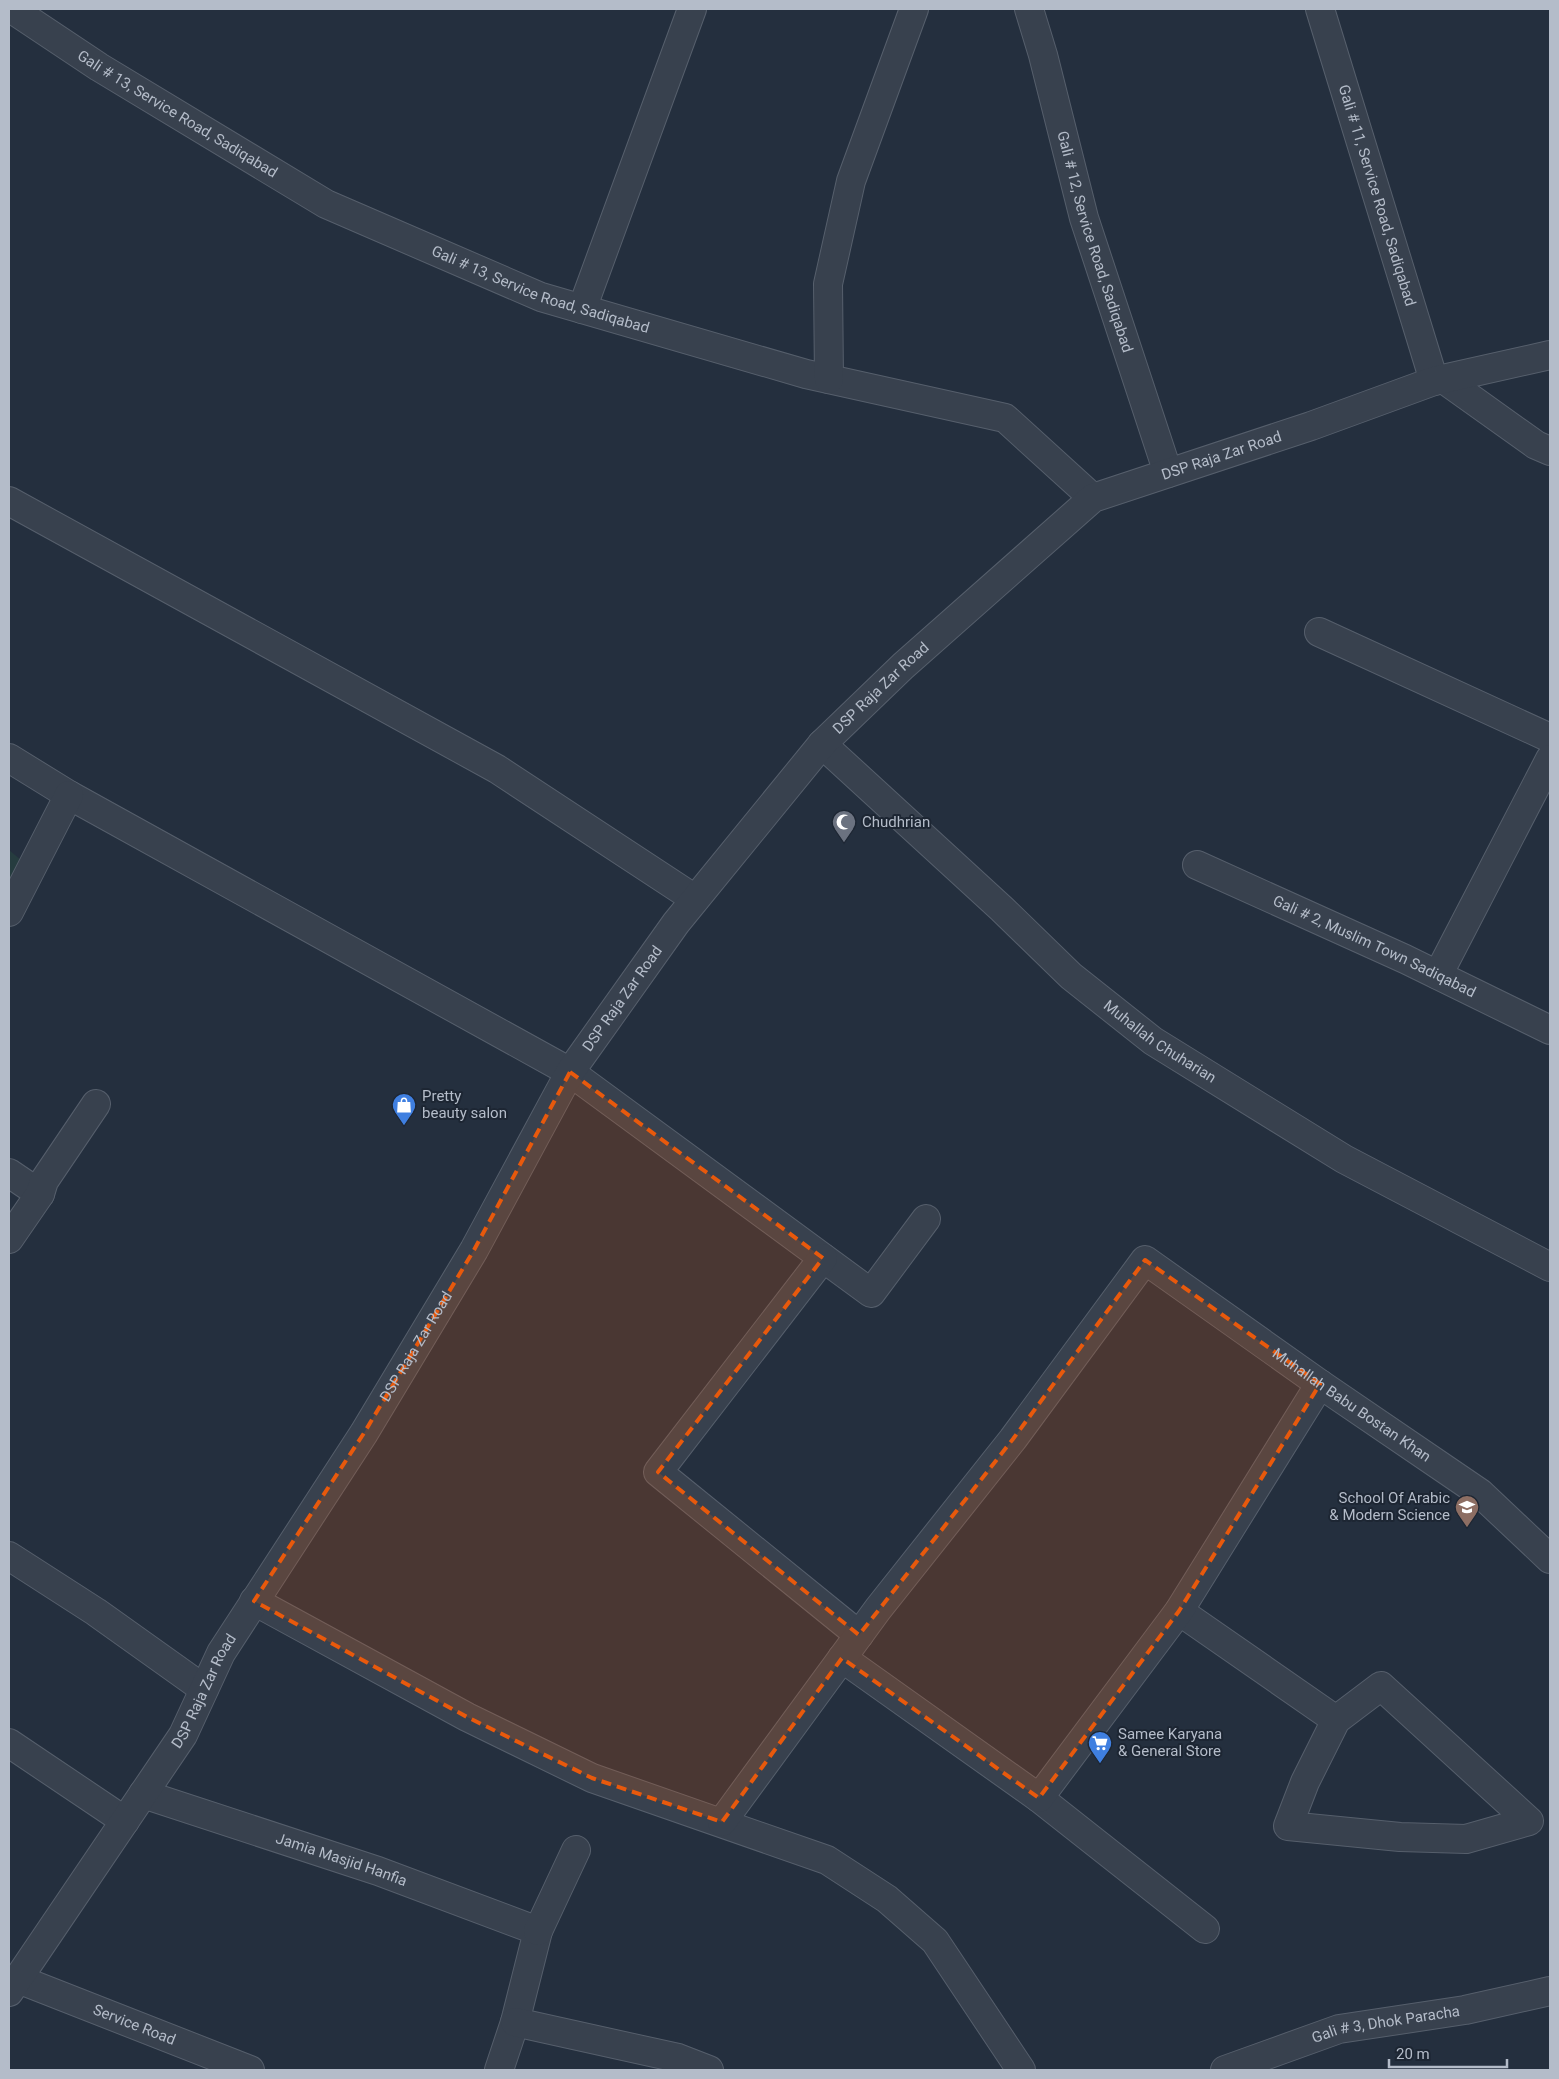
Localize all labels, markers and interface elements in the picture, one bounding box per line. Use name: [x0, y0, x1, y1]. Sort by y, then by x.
street label: Gali # 13, Service Road, Sadiqabad: [74, 46, 281, 182]
street label: Gali # 11, Service Road, Sadiqabad: [1335, 83, 1420, 308]
street label: Gali # 12, Service Road, Sadiqabad: [1053, 129, 1137, 355]
street label: Gali # 13, Service Road, Sadiqabad: [429, 242, 651, 337]
street label: DSP Raja Zar Road: [1159, 427, 1284, 484]
street label: DSP Raja Zar Road: [829, 638, 933, 738]
mosque icon: Chudhrian: [831, 809, 857, 843]
place label: Chudhrian: [862, 813, 930, 831]
street label: Gali # 2, Muslim Town Sadiqabad: [1270, 891, 1479, 1001]
street label: DSP Raja Zar Road: [579, 942, 666, 1055]
street label: Muhallah Chuharian: [1100, 996, 1220, 1087]
place label: Pretty beauty salon: [422, 1087, 507, 1122]
shop icon: Pretty beauty salon: [391, 1092, 417, 1126]
street label: DSP Raja Zar Road: [376, 1288, 456, 1405]
street label: Muhallah Babu Bostan Khan: [1269, 1344, 1434, 1466]
place label: School Of Arabic & Modern Science: [1329, 1489, 1450, 1524]
school or university icon: School Of Arabic & Modern Science: [1454, 1494, 1480, 1528]
street label: DSP Raja Zar Road: [168, 1631, 240, 1752]
place label: Samee Karyana & General Store: [1118, 1725, 1222, 1760]
supermarket icon: Samee Karyana & General Store: [1087, 1730, 1113, 1764]
street label: Jamia Masjid Hanfia: [274, 1829, 410, 1890]
street label: Service Road: [91, 2000, 178, 2049]
street label: Gali # 3, Dhok Paracha: [1309, 2002, 1461, 2047]
scale bar: [1389, 2036, 1506, 2068]
text: 20 m: [1396, 2045, 1430, 2063]

